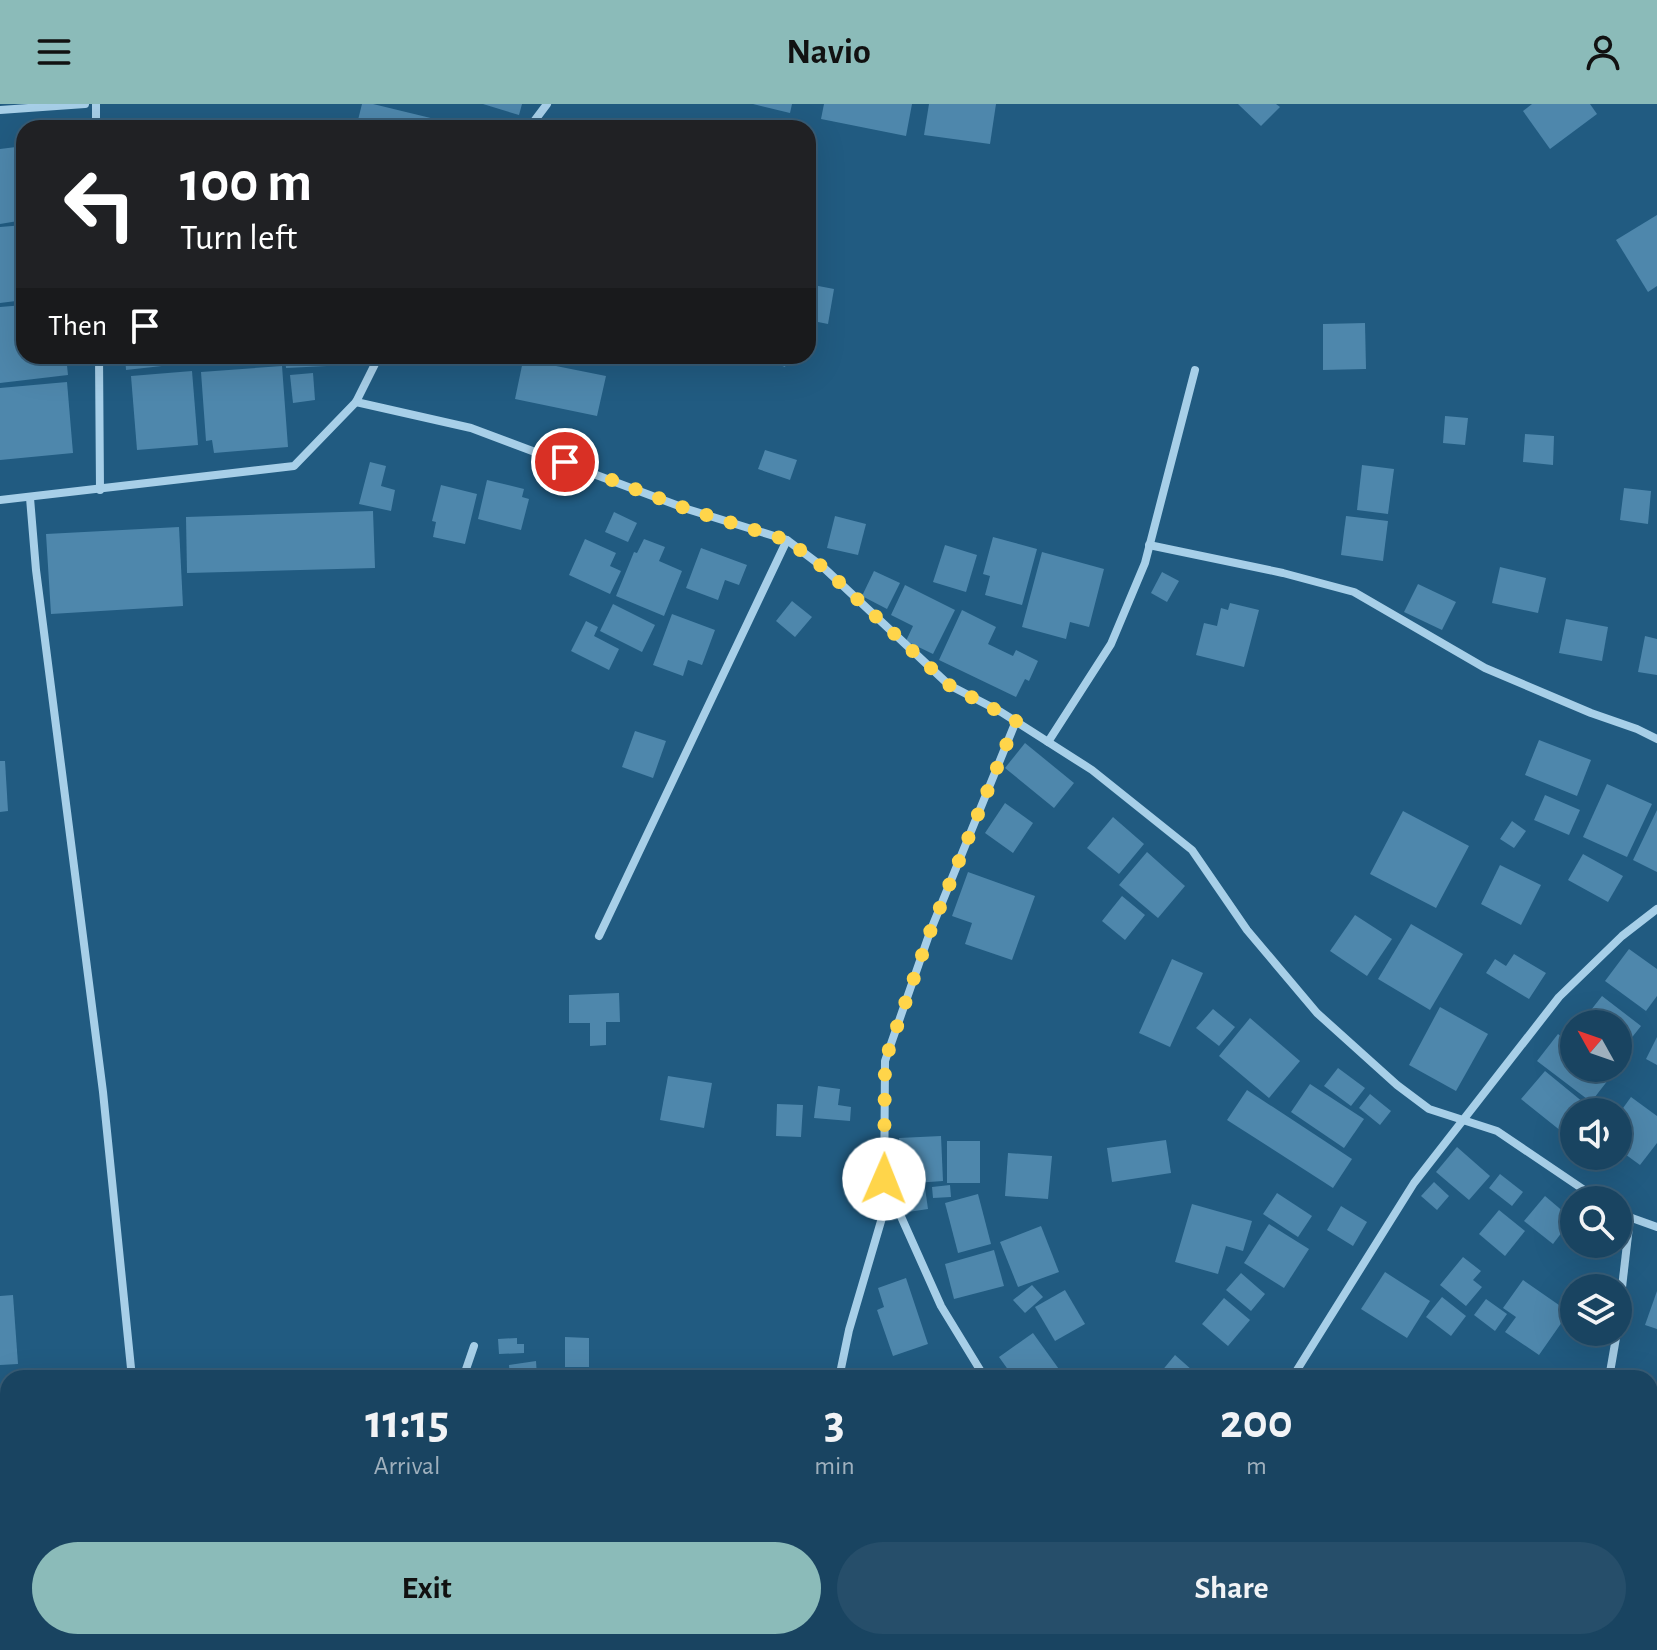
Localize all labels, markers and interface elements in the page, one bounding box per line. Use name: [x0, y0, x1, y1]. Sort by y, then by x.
icon: menu: [32, 30, 76, 74]
icon: person: [1581, 30, 1625, 74]
text: Navio: [786, 34, 871, 70]
icon: left: [48, 152, 152, 256]
text: 100 m: [180, 155, 312, 211]
text: Turn left: [180, 220, 297, 256]
icon: arrive: [123, 304, 167, 348]
text: Then: [48, 311, 107, 341]
pin: [531, 428, 599, 496]
icon: arrive: [543, 440, 587, 484]
north arrow: [1560, 1010, 1632, 1082]
map controls: [1560, 1010, 1632, 1346]
button: sound: [1560, 1098, 1632, 1170]
position arrow: [842, 1137, 926, 1221]
button: search: [1560, 1186, 1632, 1258]
button: layers: [1560, 1274, 1632, 1346]
text: 11:15: [365, 1399, 449, 1447]
text: 3: [824, 1399, 845, 1447]
text: 200: [1220, 1399, 1293, 1447]
text: Arrival: [374, 1453, 441, 1479]
text: min: [814, 1453, 855, 1479]
text: m: [1246, 1453, 1267, 1479]
button: Exit: [32, 1542, 821, 1634]
button: Share: [837, 1542, 1626, 1634]

